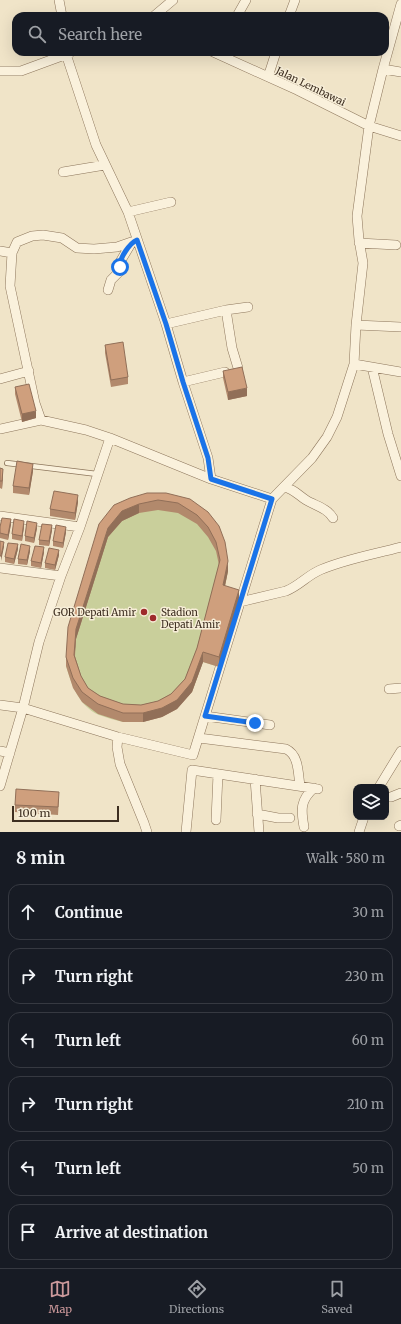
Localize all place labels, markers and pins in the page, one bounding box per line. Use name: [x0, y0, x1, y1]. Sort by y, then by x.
place label: GOR Depati Amir: [53, 606, 136, 619]
place label: Stadion Depati Amir: [161, 606, 220, 631]
marker: GOR Depati Amir: [139, 607, 149, 617]
marker: Stadion Depati Amir: [148, 613, 158, 623]

